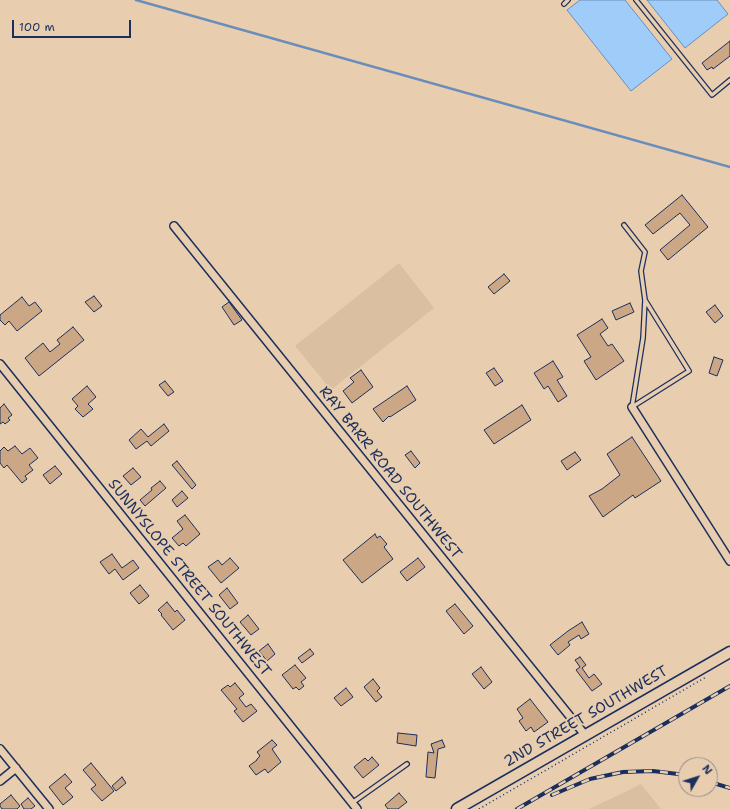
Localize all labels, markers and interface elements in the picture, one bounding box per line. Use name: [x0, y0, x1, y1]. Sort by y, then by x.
scale bar: [14, 12, 133, 38]
text: 100 m: [19, 19, 55, 35]
street label: RAY BARR ROAD SOUTHWEST: [315, 383, 465, 563]
street label: SUNNYSLOPE STREET SOUTHWEST: [104, 476, 274, 680]
street label: 2ND STREET SOUTHWEST: [501, 663, 671, 771]
north arrow: [678, 757, 718, 797]
text: N: [698, 762, 716, 778]

